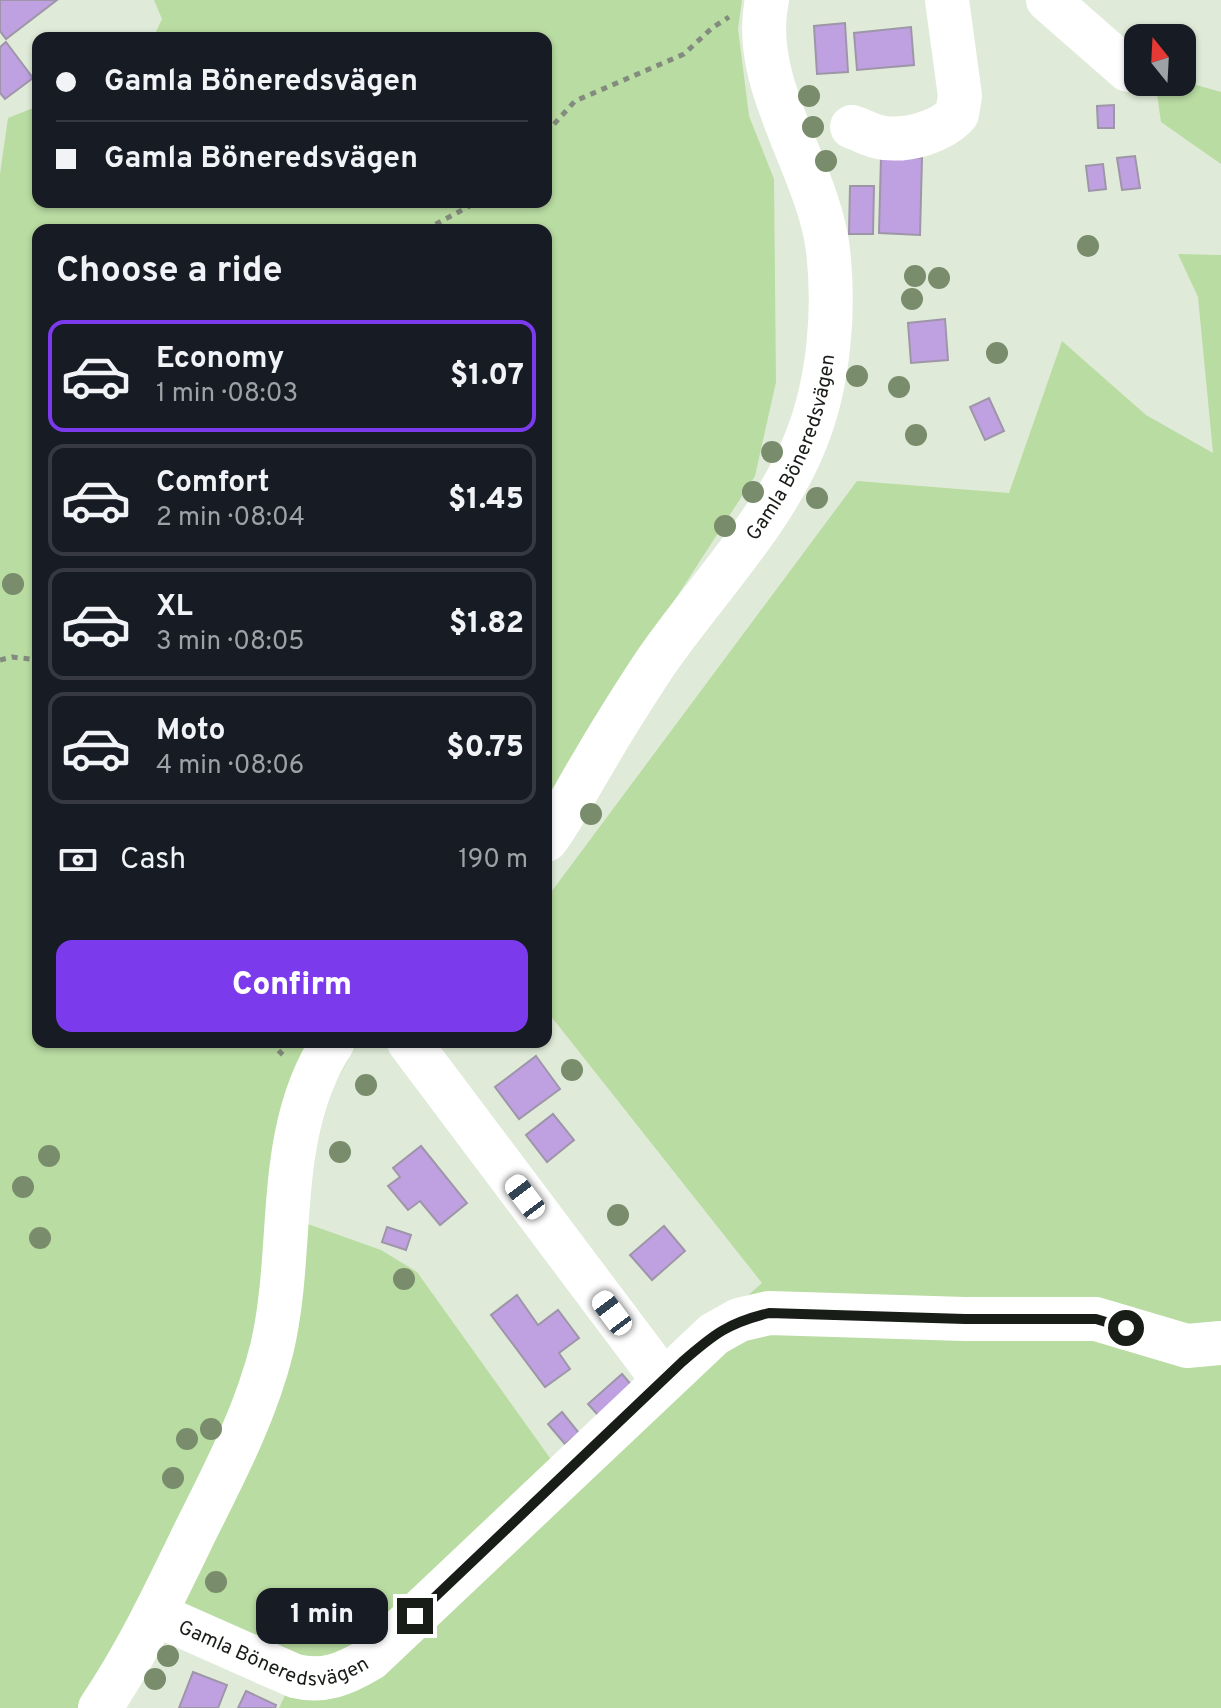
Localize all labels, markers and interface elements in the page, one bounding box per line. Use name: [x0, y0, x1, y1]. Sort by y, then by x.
north arrow: [1124, 24, 1196, 96]
map controls: [1124, 24, 1196, 96]
text: Gamla Böneredsvägen: [104, 64, 418, 101]
text: Gamla Böneredsvägen: [104, 141, 418, 178]
text: Choose a ride: [56, 249, 282, 295]
icon: car: [60, 340, 132, 412]
text: Economy: [156, 341, 284, 378]
street label: Gamla Böneredsvägen: [741, 353, 842, 546]
text: $1.07: [450, 358, 524, 395]
text: 1 min · 08:03: [156, 378, 298, 411]
icon: car: [60, 464, 132, 536]
text: Comfort: [156, 465, 269, 502]
text: $1.45: [448, 482, 524, 519]
text: 2 min · 08:04: [156, 502, 305, 535]
icon: car: [60, 588, 132, 660]
text: XL: [156, 589, 193, 626]
text: $1.82: [449, 606, 524, 643]
text: 3 min · 08:05: [156, 626, 305, 659]
icon: car: [60, 712, 132, 784]
text: Moto: [156, 713, 226, 750]
text: $0.75: [446, 730, 524, 767]
text: 4 min · 08:06: [156, 750, 304, 783]
icon: cash: [56, 838, 100, 882]
text: Cash: [120, 842, 186, 879]
text: 190 m: [458, 844, 528, 877]
button: Confirm: [56, 940, 528, 1032]
car: [501, 1171, 549, 1223]
car: [588, 1287, 636, 1339]
route start: [1108, 1310, 1144, 1346]
callout: 1 min: [255, 1588, 387, 1644]
route end: [397, 1598, 433, 1634]
text: 1 min: [290, 1599, 354, 1632]
street label: Gamla Böneredsvägen: [174, 1615, 374, 1694]

